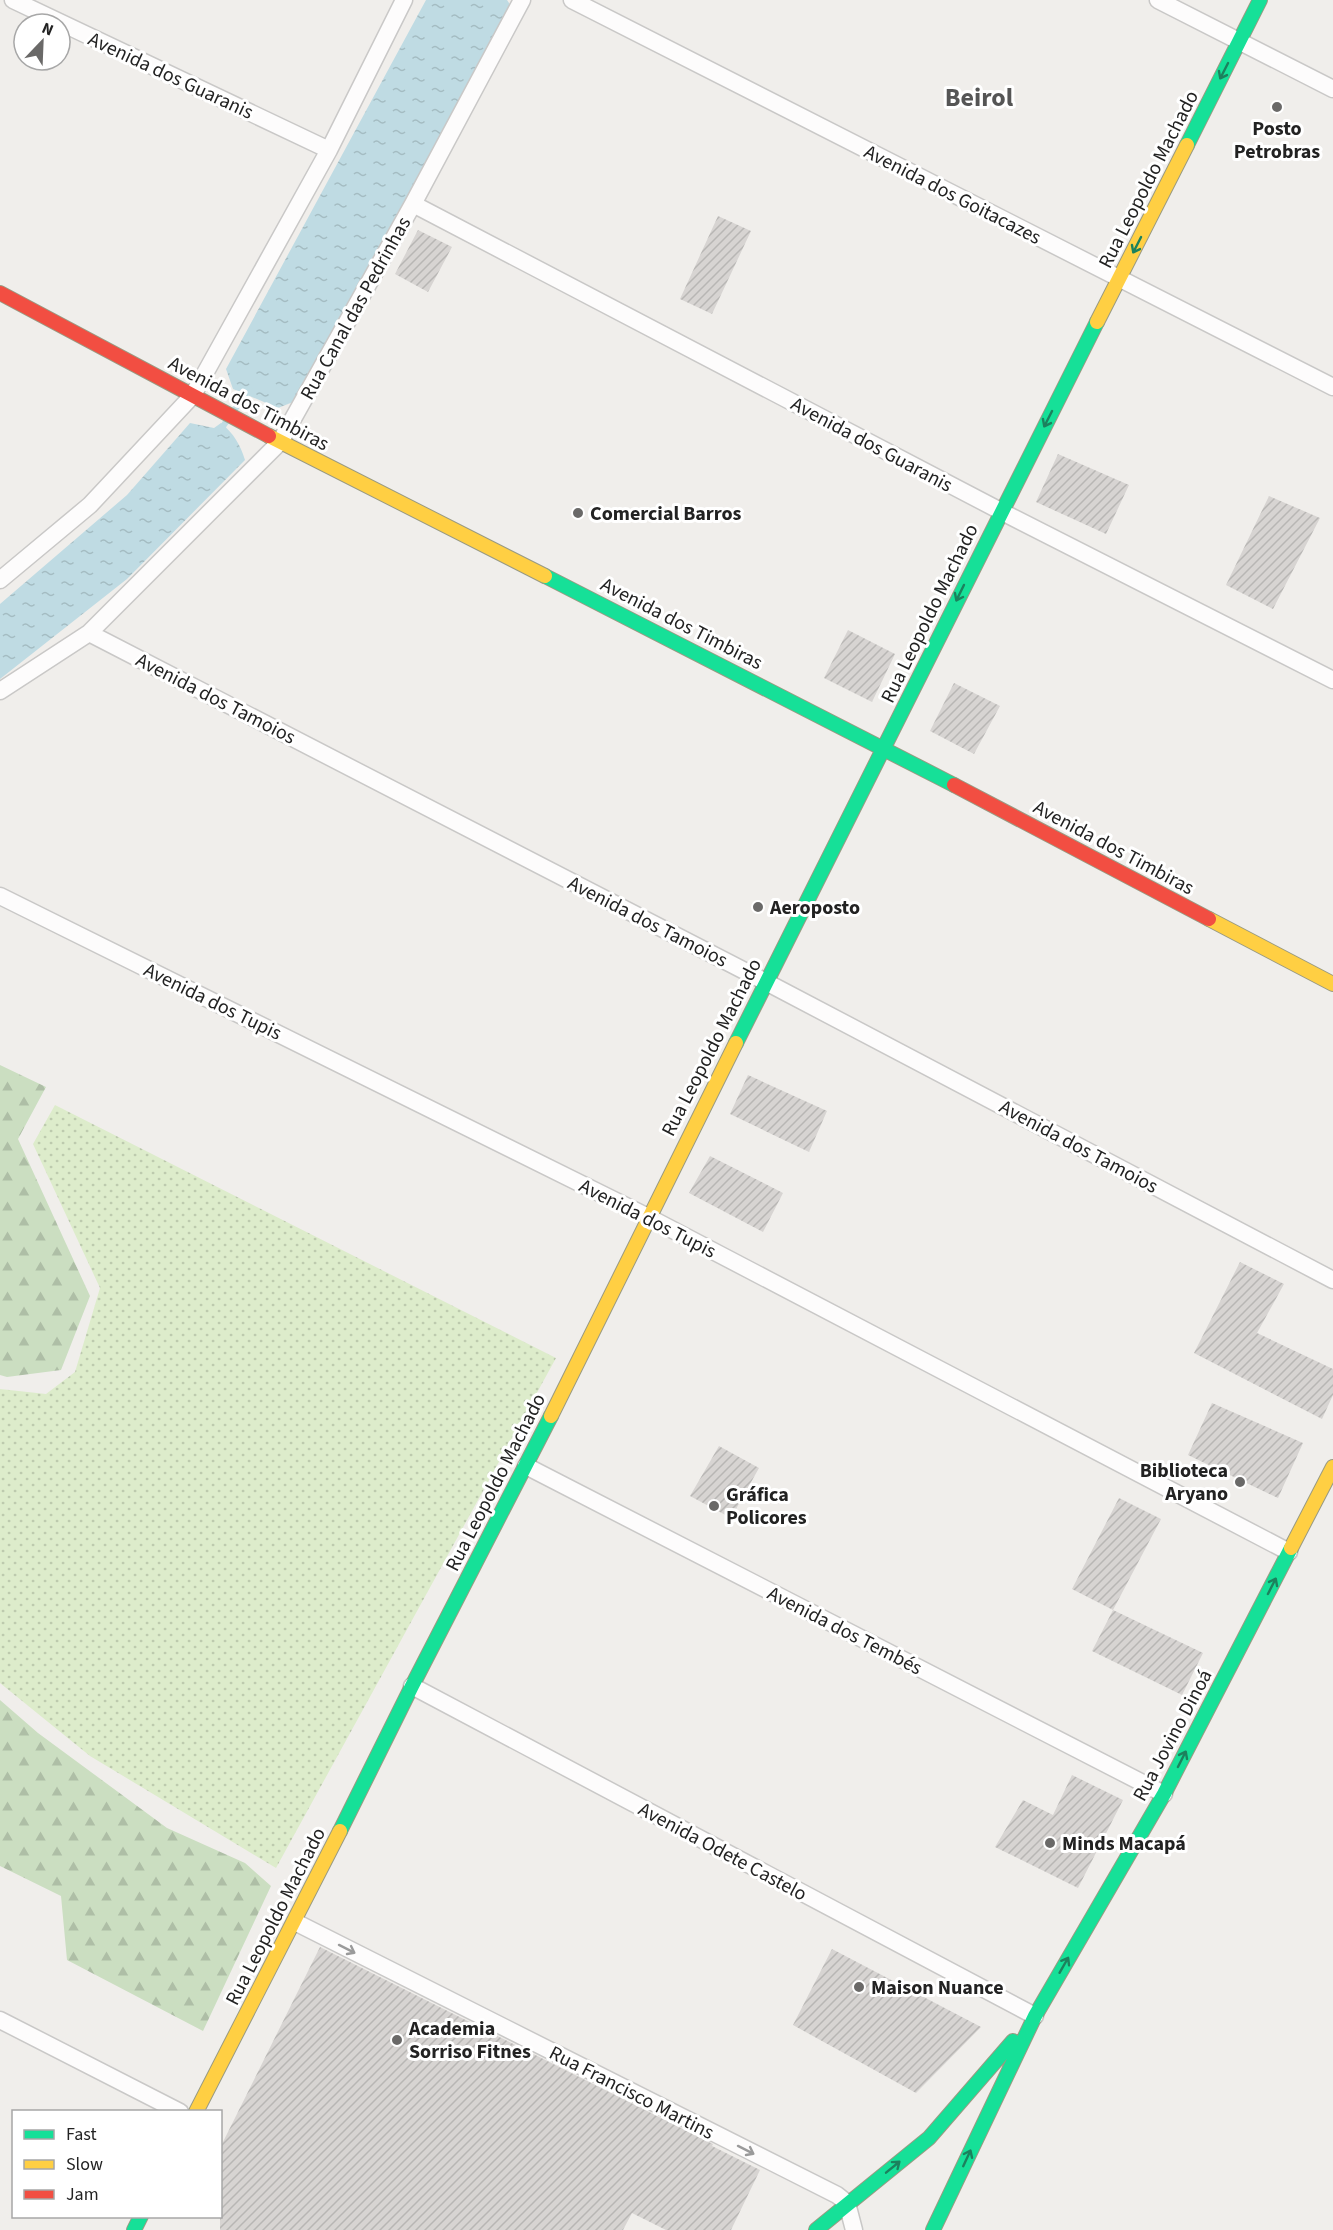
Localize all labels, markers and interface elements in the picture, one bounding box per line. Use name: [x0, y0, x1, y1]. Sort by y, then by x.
north arrow: [12, 12, 72, 72]
text: N: [38, 17, 57, 41]
street label: Avenida dos Guaranis: [83, 25, 258, 126]
one-way arrow: [1218, 61, 1230, 79]
district label: Beirol: [945, 79, 1014, 116]
street label: Rua Leopoldo Machado: [1092, 86, 1206, 273]
marker: Posto Petrobras: [1270, 100, 1284, 114]
place label: Posto Petrobras: [1234, 115, 1320, 166]
street label: Avenida dos Goitacazes: [859, 138, 1046, 252]
street label: Rua Canal das Pedrinhas: [294, 212, 418, 405]
one-way arrow: [1130, 236, 1142, 254]
street label: Avenida dos Timbiras: [163, 350, 334, 458]
street label: Avenida dos Guaranis: [786, 390, 957, 499]
one-way arrow: [1042, 409, 1053, 427]
place label: Comercial Barros: [590, 500, 742, 528]
marker: Comercial Barros: [571, 506, 585, 520]
street label: Rua Leopoldo Machado: [874, 519, 985, 708]
street label: Avenida dos Timbiras: [596, 571, 767, 677]
one-way arrow: [954, 583, 966, 601]
street label: Avenida dos Tamoios: [131, 646, 300, 751]
street label: Avenida dos Timbiras: [1028, 794, 1199, 902]
street label: Avenida dos Tamoios: [563, 869, 732, 974]
place label: Aeroposto: [769, 894, 860, 922]
marker: Aeroposto: [751, 900, 765, 914]
street label: Rua Leopoldo Machado: [655, 954, 769, 1141]
street label: Avenida dos Tupis: [139, 956, 286, 1047]
street label: Avenida dos Tamoios: [994, 1093, 1163, 1201]
street label: Avenida dos Tupis: [574, 1172, 721, 1265]
street label: Rua Leopoldo Machado: [439, 1389, 553, 1576]
place label: Biblioteca Aryano: [1140, 1457, 1228, 1508]
marker: Biblioteca Aryano: [1233, 1475, 1247, 1489]
place label: Gráfica Policores: [726, 1481, 807, 1532]
marker: Gráfica Policores: [707, 1499, 721, 1513]
one-way arrow: [1266, 1577, 1278, 1595]
street label: Avenida dos Tembés: [762, 1580, 927, 1682]
street label: Rua Jovino Dinoá: [1126, 1665, 1219, 1806]
one-way arrow: [1177, 1751, 1188, 1769]
street label: Avenida Odete Castelo: [633, 1796, 812, 1908]
street label: Rua Leopoldo Machado: [219, 1823, 333, 2010]
place label: Minds Macapá: [1062, 1830, 1186, 1858]
marker: Minds Macapá: [1043, 1836, 1057, 1850]
one-way arrow: [338, 1943, 356, 1955]
one-way arrow: [1059, 1957, 1071, 1974]
place label: Maison Nuance: [871, 1974, 1004, 2002]
marker: Maison Nuance: [852, 1980, 866, 1994]
place label: Academia Sorriso Fitnes: [408, 2015, 531, 2066]
marker: Academia Sorriso Fitnes: [390, 2033, 404, 2047]
street label: Rua Francisco Martins: [544, 2039, 719, 2147]
legend: [12, 2110, 222, 2218]
text: Fast: [66, 2122, 97, 2147]
one-way arrow: [737, 2144, 755, 2156]
one-way arrow: [961, 2150, 973, 2168]
text: Slow: [66, 2152, 103, 2177]
one-way arrow: [885, 2160, 901, 2173]
text: Jam: [66, 2182, 99, 2207]

